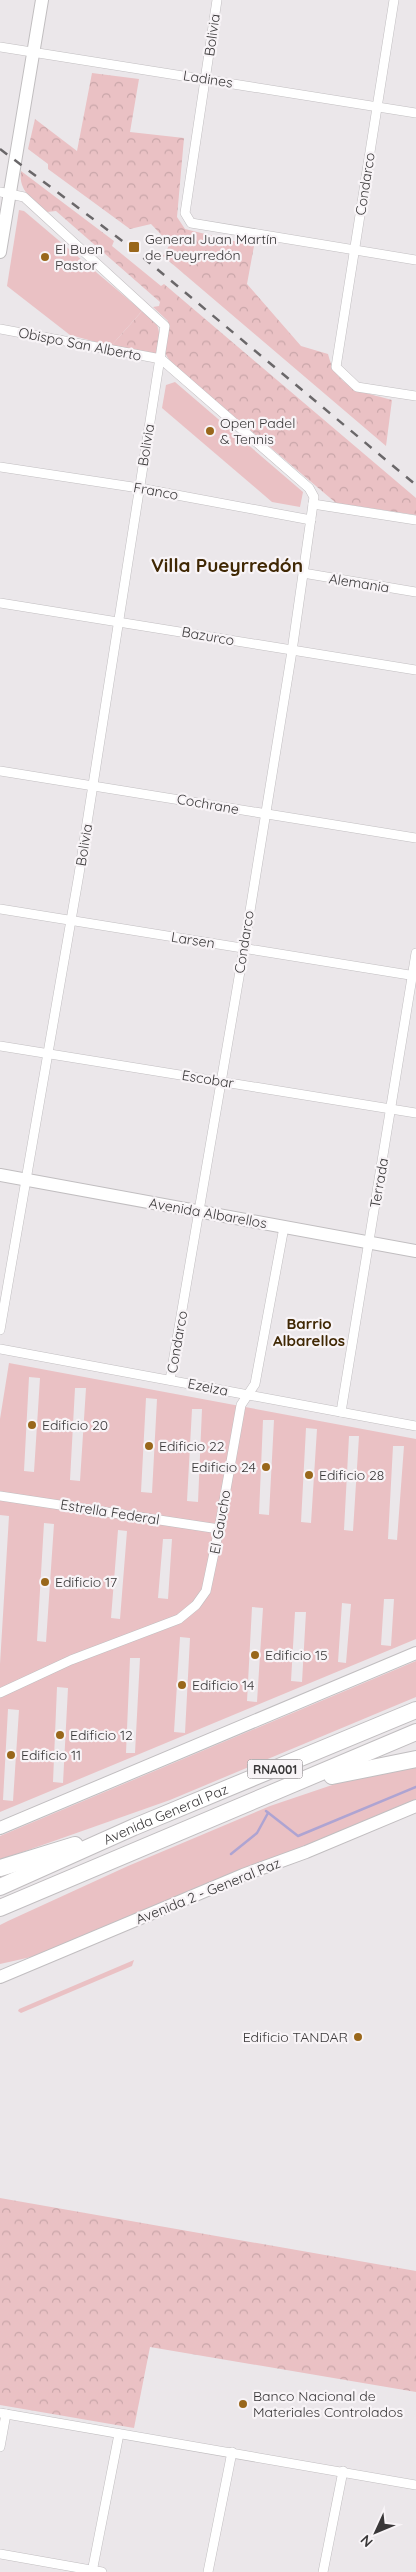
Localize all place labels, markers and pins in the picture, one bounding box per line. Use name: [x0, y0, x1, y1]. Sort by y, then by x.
place label: General Juan Martín de Pueyrredón: [145, 230, 277, 264]
place label: El Buen Pastor: [55, 240, 103, 274]
marker: General Juan Martín de Pueyrredón: [127, 240, 141, 254]
marker: El Buen Pastor: [39, 251, 51, 263]
place label: Open Padel & Tennis: [220, 414, 295, 448]
marker: Open Padel & Tennis: [204, 425, 216, 437]
place label: Edificio 20: [42, 1416, 108, 1434]
marker: Edificio 20: [26, 1419, 38, 1431]
place label: Edificio 22: [159, 1437, 225, 1455]
marker: Edificio 22: [143, 1440, 155, 1452]
place label: Edificio 24: [191, 1458, 256, 1476]
marker: Edificio 24: [260, 1461, 272, 1473]
place label: Edificio 28: [319, 1466, 384, 1484]
marker: Edificio 28: [303, 1469, 315, 1481]
place label: Edificio 17: [55, 1573, 117, 1591]
marker: Edificio 17: [39, 1576, 51, 1588]
place label: Edificio 15: [265, 1646, 328, 1664]
marker: Edificio 15: [249, 1649, 261, 1661]
place label: Edificio 14: [192, 1676, 254, 1694]
marker: Edificio 14: [176, 1679, 188, 1691]
place label: Edificio 12: [70, 1726, 133, 1744]
marker: Edificio 12: [54, 1729, 66, 1741]
place label: Edificio 11: [21, 1746, 81, 1764]
marker: Edificio 11: [5, 1749, 17, 1761]
place label: Edificio TANDAR: [243, 2028, 348, 2046]
marker: Edificio TANDAR: [352, 2031, 364, 2043]
place label: Banco Nacional de Materiales Controlados: [253, 2387, 403, 2421]
marker: Banco Nacional de Materiales Controlados: [237, 2398, 249, 2410]

